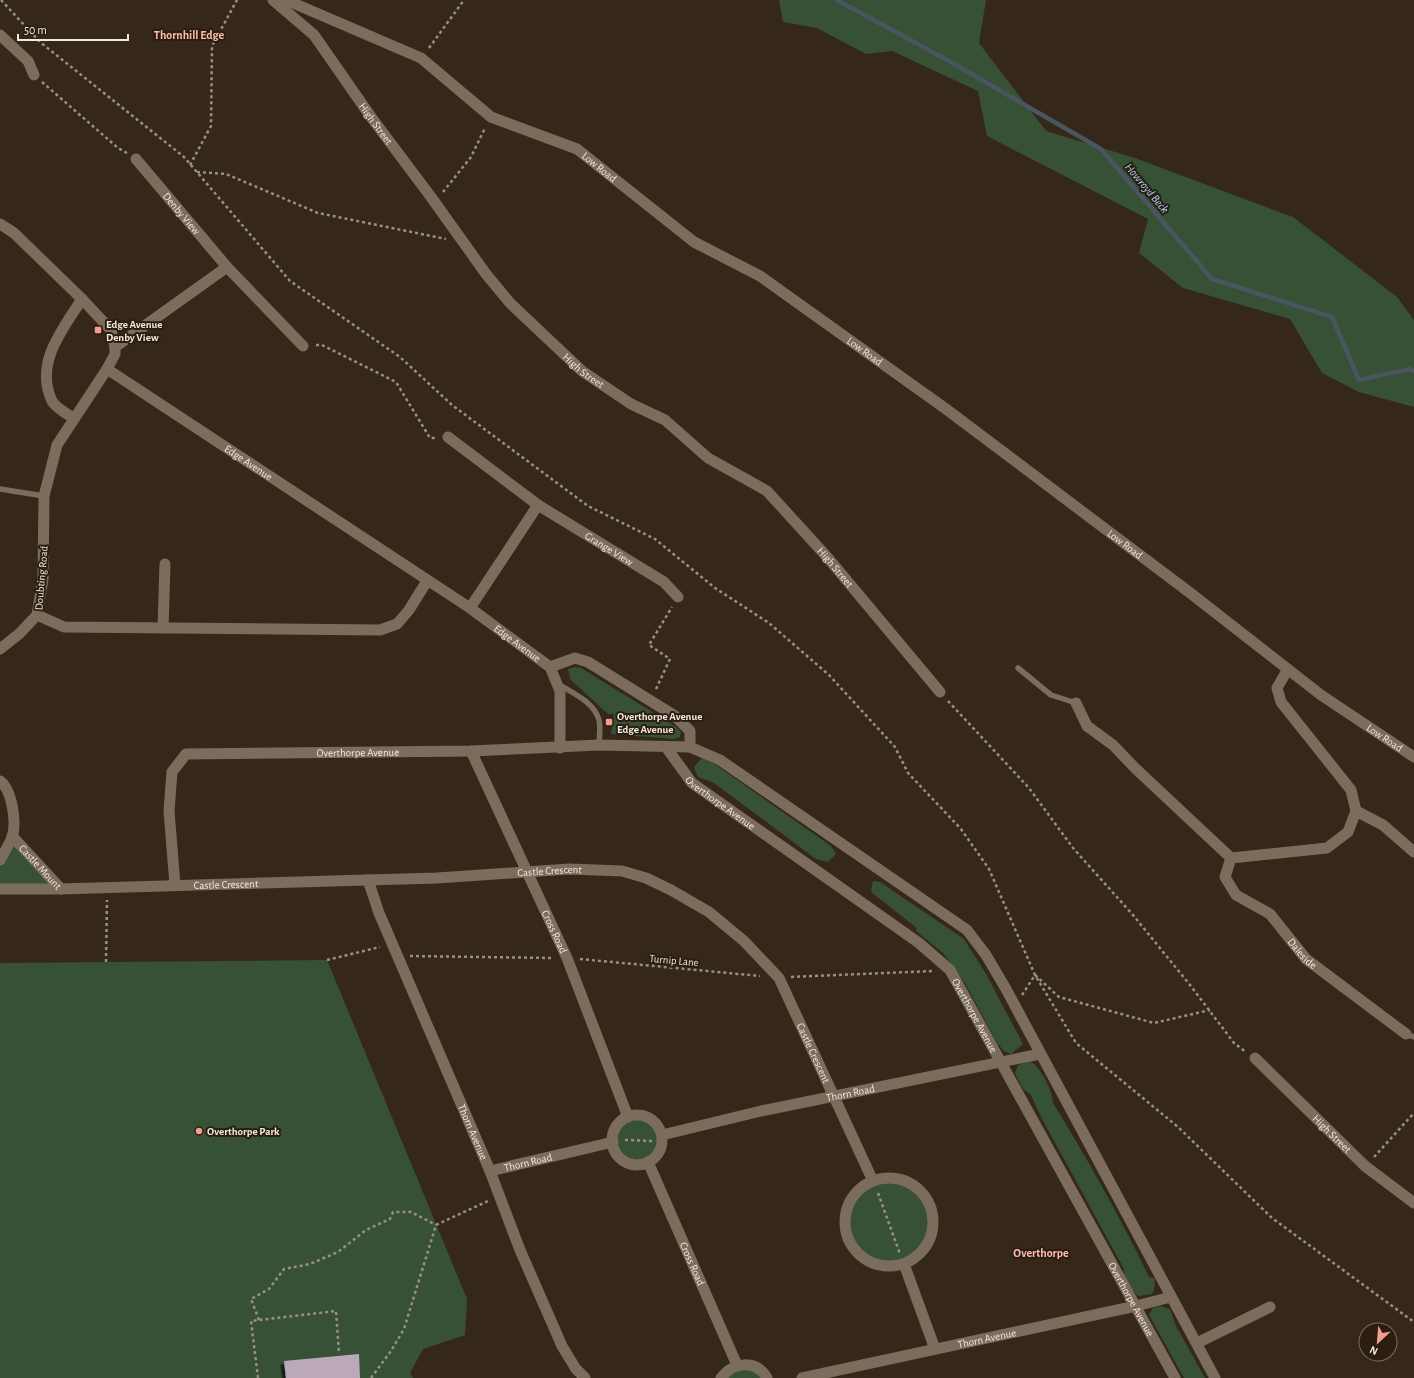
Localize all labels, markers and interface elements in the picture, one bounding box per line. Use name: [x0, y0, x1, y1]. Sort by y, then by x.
scale bar: [18, 16, 128, 42]
text: 50 m: [24, 24, 47, 36]
district label: Thornhill Edge: [154, 29, 224, 41]
street label: High Street: [357, 101, 395, 147]
street label: Low Road: [580, 150, 619, 184]
water label: Howroyd Beck: [1123, 161, 1172, 216]
street label: Denby View: [161, 190, 202, 237]
place label: Edge Avenue Denby View: [106, 319, 163, 343]
marker: Edge Avenue Denby View: [93, 325, 103, 335]
street label: Low Road: [845, 335, 885, 368]
street label: High Street: [561, 351, 606, 390]
street label: Edge Avenue: [222, 443, 274, 482]
street label: Low Road: [1105, 528, 1145, 561]
street label: Grange View: [583, 530, 636, 568]
street label: Doubting Road: [33, 545, 50, 611]
street label: High Street: [815, 545, 855, 590]
street label: Edge Avenue: [492, 623, 543, 664]
place label: Overthorpe Avenue Edge Avenue: [617, 711, 702, 735]
marker: Overthorpe Avenue Edge Avenue: [604, 717, 614, 727]
street label: Low Road: [1365, 722, 1405, 754]
street label: Overthorpe Avenue: [316, 747, 399, 759]
street label: Overthorpe Avenue: [683, 775, 757, 832]
street label: Castle Mount: [17, 843, 64, 892]
street label: Castle Crescent: [517, 864, 583, 879]
street label: Castle Crescent: [193, 878, 259, 891]
street label: Cross Road: [540, 908, 569, 955]
street label: Daleside: [1285, 936, 1319, 971]
street label: Turnip Lane: [649, 953, 699, 968]
street label: Overthorpe Avenue: [950, 977, 999, 1055]
street label: Castle Crescent: [795, 1021, 832, 1085]
street label: Thorn Road: [825, 1083, 876, 1104]
street label: Thorn Avenue: [456, 1103, 489, 1162]
street label: High Street: [1310, 1113, 1353, 1155]
marker: Overthorpe Park: [194, 1126, 204, 1136]
place label: Overthorpe Park: [207, 1126, 280, 1137]
street label: Thorn Road: [503, 1151, 554, 1174]
street label: Cross Road: [678, 1240, 707, 1288]
district label: Overthorpe: [1013, 1247, 1069, 1259]
street label: Overthorpe Avenue: [1106, 1260, 1156, 1338]
north arrow: [1358, 1322, 1398, 1362]
street label: Thorn Avenue: [957, 1327, 1017, 1350]
text: N: [1368, 1344, 1380, 1357]

